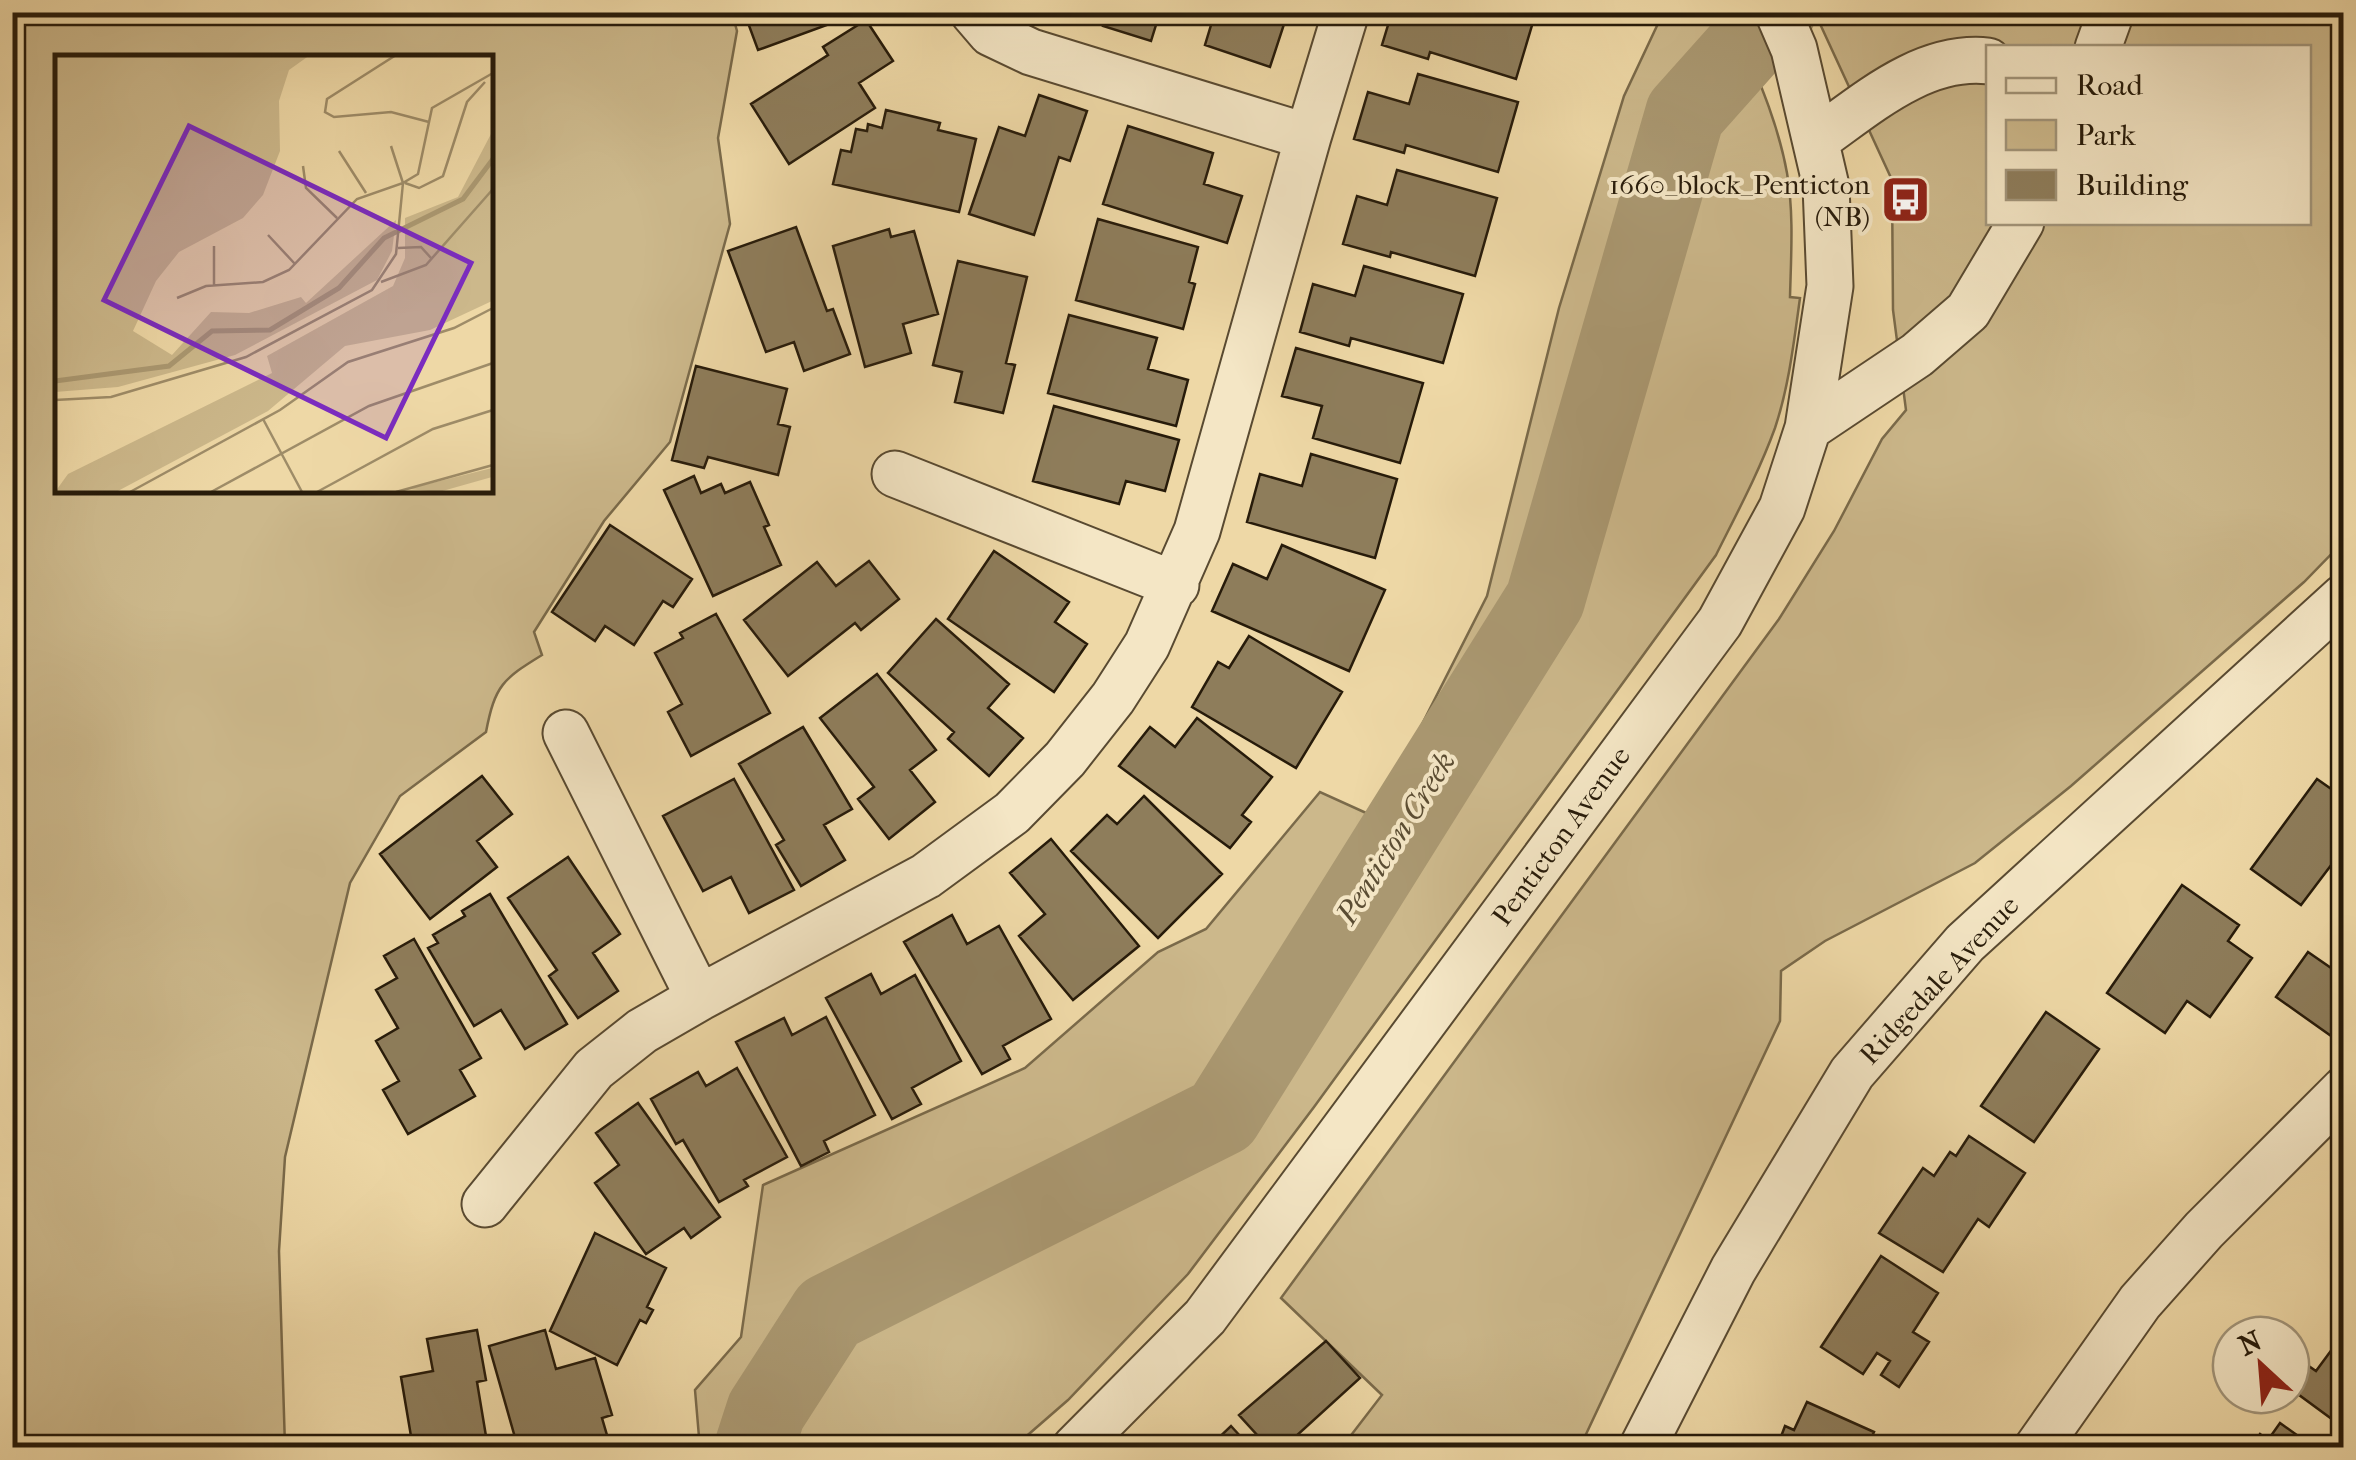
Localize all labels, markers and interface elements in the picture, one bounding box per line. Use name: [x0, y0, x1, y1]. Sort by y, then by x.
legend: [1986, 45, 2311, 225]
inset map: [55, 55, 492, 492]
text: Road: [2076, 68, 2143, 103]
text: Park: [2076, 118, 2136, 153]
place label: 1660_block_Penticton (NB): [1609, 168, 1870, 233]
text: Building: [2076, 168, 2189, 203]
bus stop icon: 1660_block_Penticton (NB): [1879, 174, 1931, 226]
street label: Penticton Avenue: [1485, 740, 1637, 932]
water label: Penticton Creek: [1328, 746, 1463, 932]
street label: Ridgedale Avenue: [1852, 889, 2026, 1071]
north arrow: [2211, 1315, 2311, 1415]
text: N: [2233, 1323, 2268, 1362]

